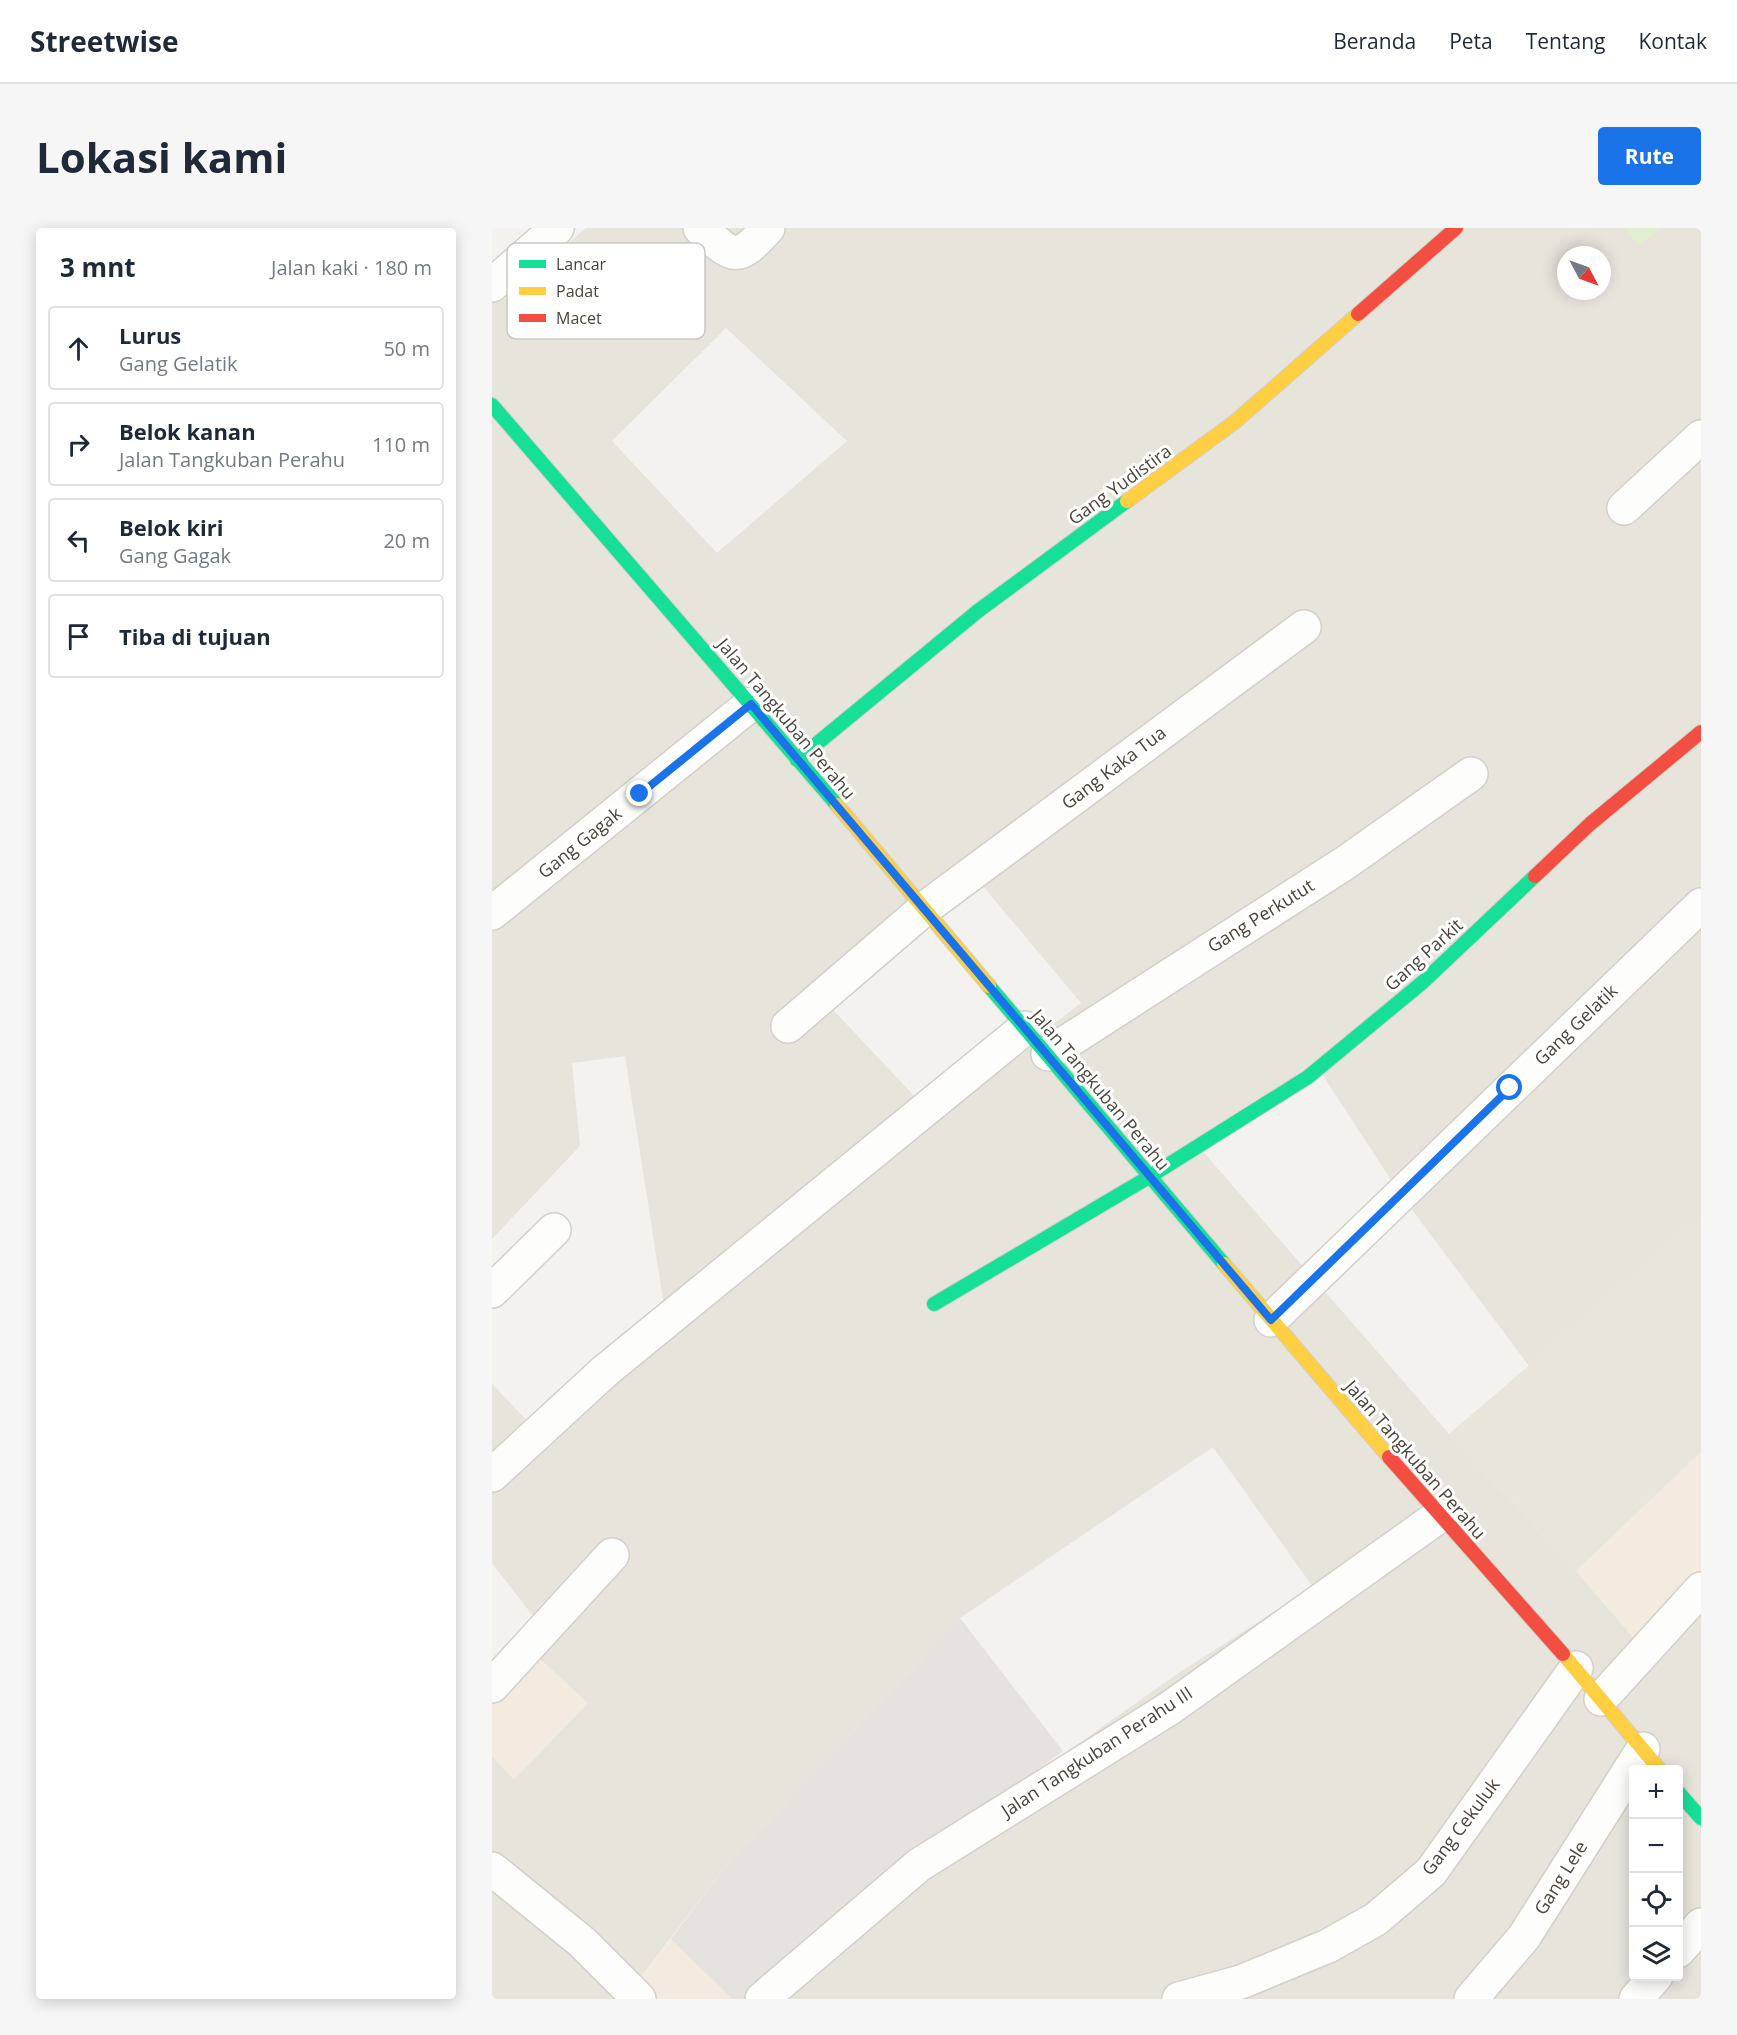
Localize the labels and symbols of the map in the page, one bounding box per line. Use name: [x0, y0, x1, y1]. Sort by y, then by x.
legend: [507, 243, 705, 339]
north arrow: [1557, 246, 1611, 300]
text: Lancar: [556, 253, 607, 275]
text: Padat: [556, 280, 599, 302]
text: Macet: [556, 307, 602, 329]
street label: Gang Yudistira: [1063, 439, 1176, 530]
street label: Jalan Tangkuban Perahu: [711, 631, 861, 804]
street label: Gang Kaka Tua: [1056, 720, 1170, 814]
route end: [626, 780, 652, 806]
street label: Gang Gagak: [533, 801, 627, 883]
street label: Gang Perkutut: [1203, 873, 1318, 957]
street label: Gang Parkit: [1379, 913, 1467, 996]
street label: Gang Gelatik: [1529, 978, 1622, 1070]
street label: Jalan Tangkuban Perahu: [1025, 1002, 1175, 1175]
route start: [1496, 1074, 1522, 1100]
street label: Jalan Tangkuban Perahu: [1339, 1373, 1492, 1544]
street label: Jalan Tangkuban Perahu III: [995, 1680, 1197, 1823]
street label: Gang Cekuluk: [1416, 1773, 1505, 1880]
street label: Gang Lele: [1528, 1836, 1592, 1919]

